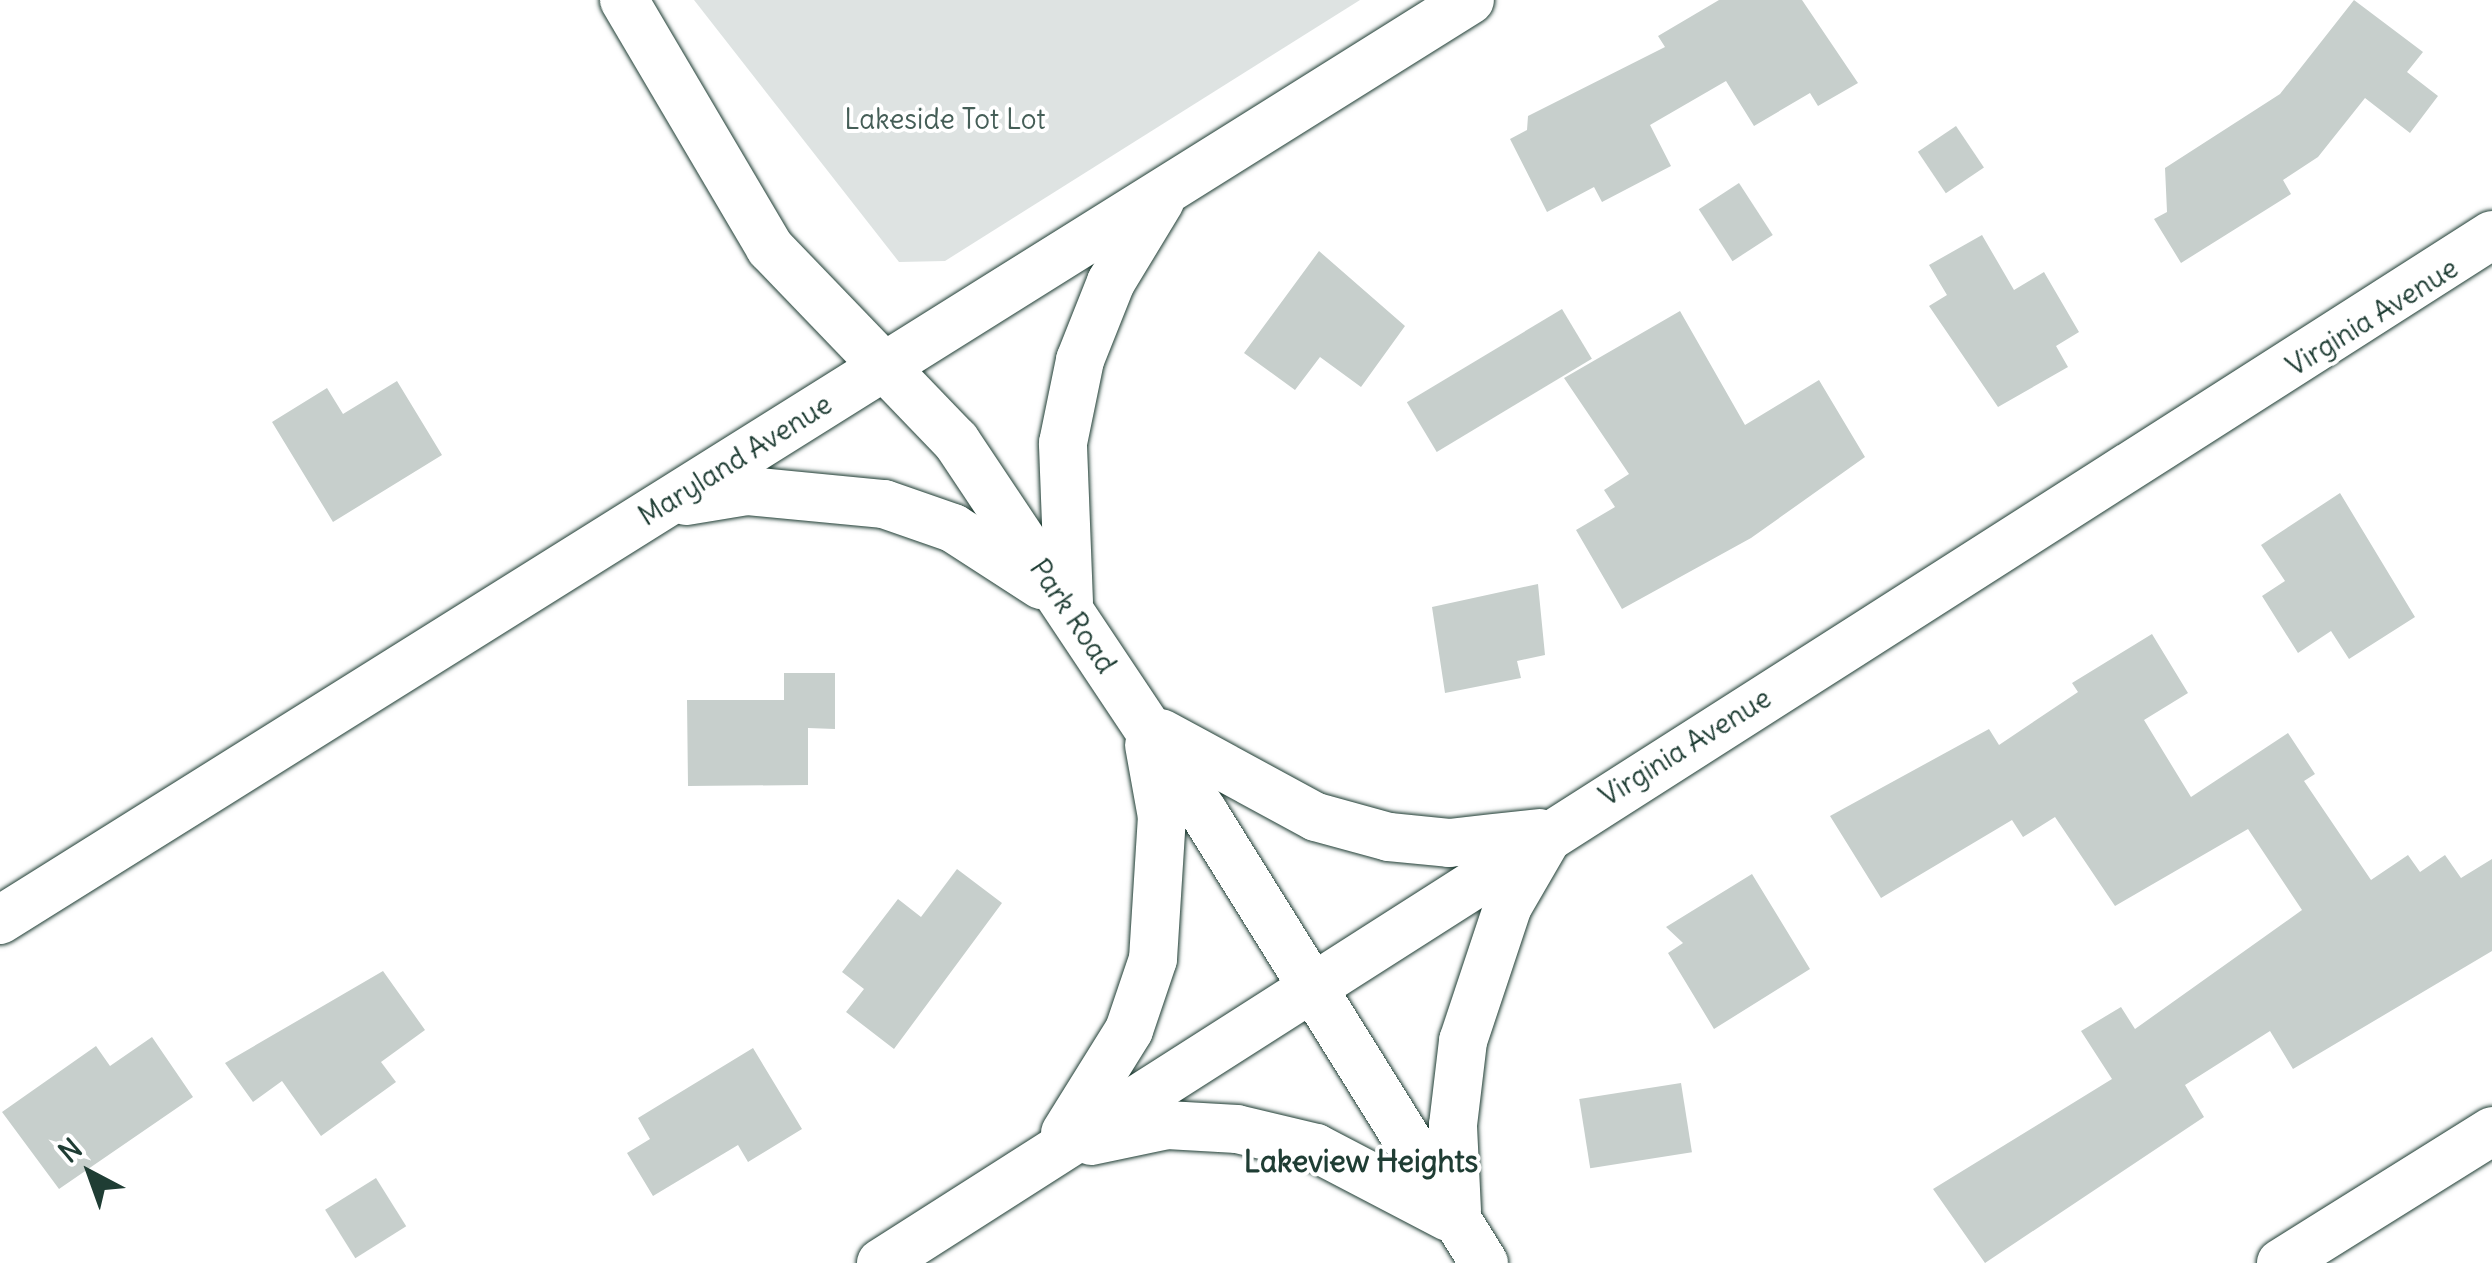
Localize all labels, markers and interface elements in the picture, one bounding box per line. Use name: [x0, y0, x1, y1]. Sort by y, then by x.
park label: Lakeside Tot Lot: [844, 102, 1046, 136]
street label: Virginia Avenue: [2280, 251, 2464, 383]
street label: Maryland Avenue: [632, 387, 838, 533]
street label: Park Road: [1023, 553, 1123, 679]
street label: Virginia Avenue: [1593, 681, 1777, 813]
north arrow: [40, 1123, 140, 1223]
text: N: [51, 1130, 89, 1170]
district label: Lakeview Heights: [1244, 1143, 1478, 1179]

